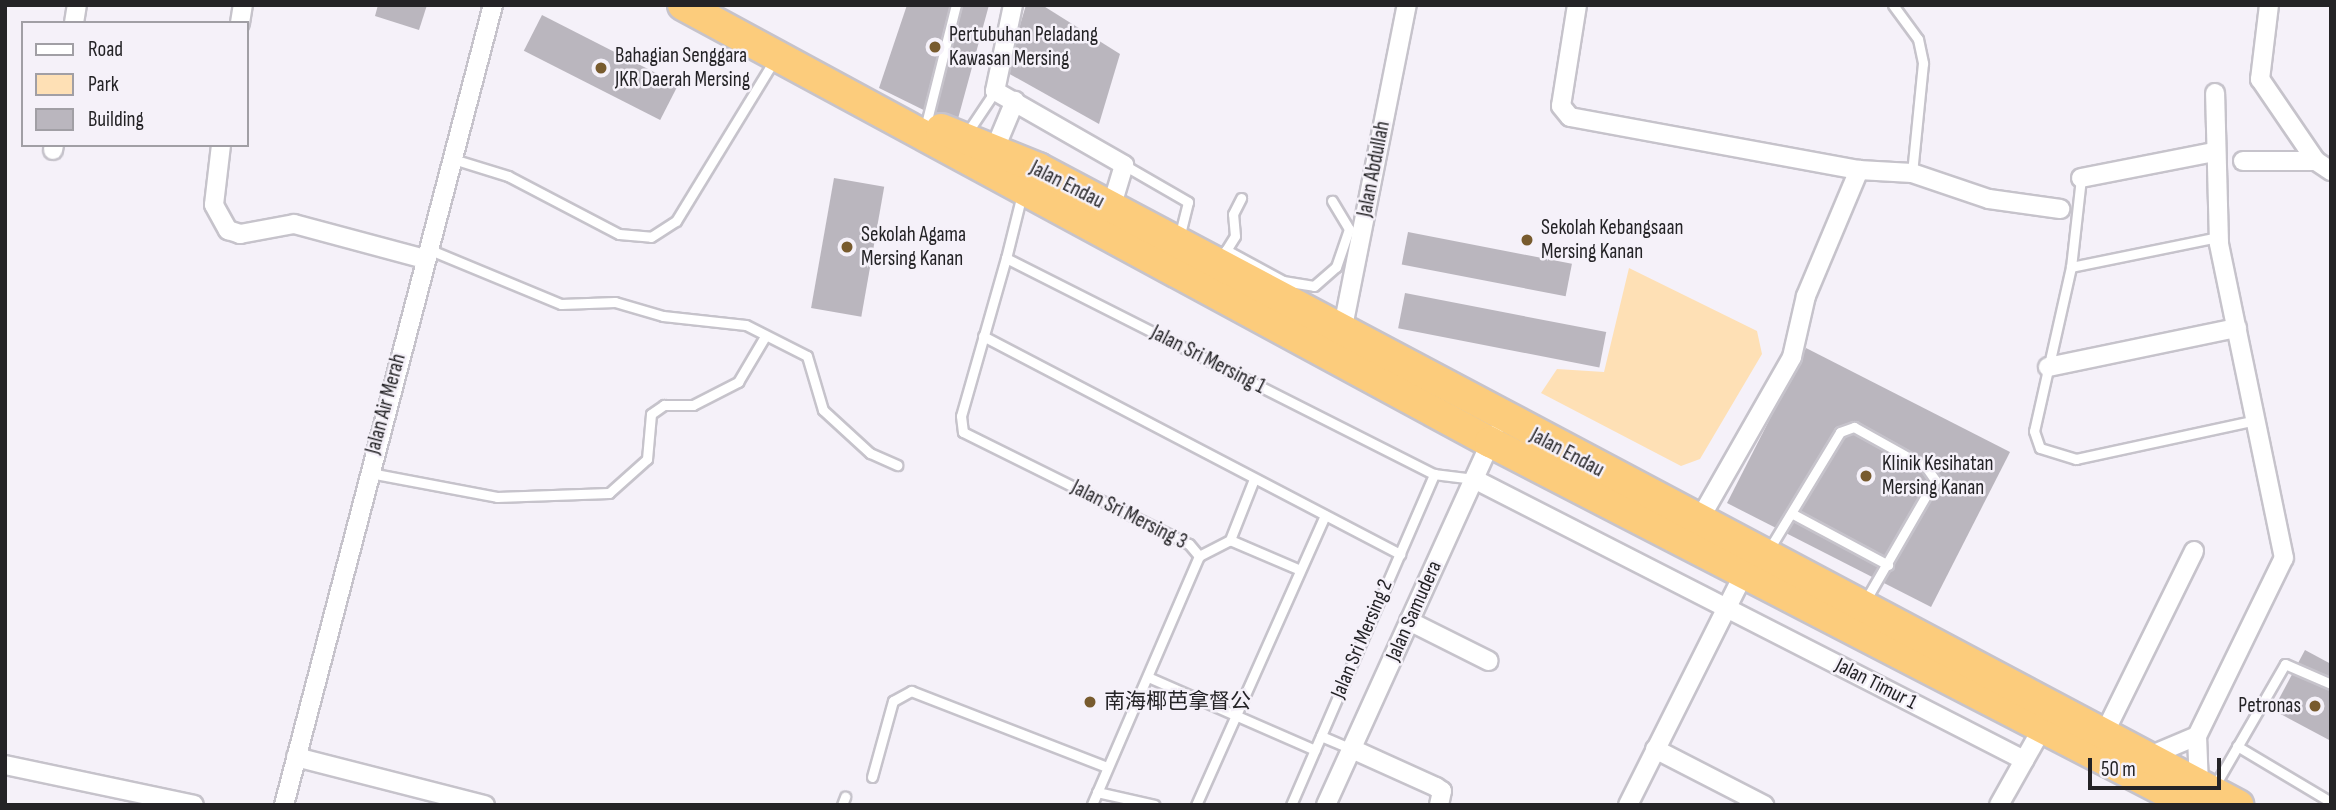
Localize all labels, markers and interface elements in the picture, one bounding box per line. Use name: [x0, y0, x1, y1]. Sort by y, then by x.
legend: [21, 21, 248, 147]
place label: Pertubuhan Peladang Kawasan Mersing: [949, 22, 1098, 72]
text: Road: [88, 37, 123, 62]
marker: Pertubuhan Peladang Kawasan Mersing: [927, 39, 943, 55]
place label: Bahagian Senggara JKR Daerah Mersing: [615, 43, 750, 93]
marker: Bahagian Senggara JKR Daerah Mersing: [593, 60, 609, 76]
text: Park: [88, 72, 119, 97]
text: Building: [88, 107, 144, 132]
street label: Jalan Abdullah: [1352, 119, 1396, 219]
street label: Jalan Endau: [1026, 156, 1108, 214]
place label: Sekolah Kebangsaan Mersing Kanan: [1541, 215, 1683, 265]
place label: Sekolah Agama Mersing Kanan: [861, 222, 966, 272]
marker: Sekolah Kebangsaan Mersing Kanan: [1519, 232, 1535, 248]
marker: Sekolah Agama Mersing Kanan: [839, 239, 855, 255]
street label: Jalan Sri Mersing 1: [1147, 320, 1269, 400]
street label: Jalan Air Merah: [361, 351, 411, 457]
street label: Jalan Endau: [1526, 423, 1608, 483]
place label: Klinik Kesihatan Mersing Kanan: [1882, 451, 1994, 501]
marker: Klinik Kesihatan Mersing Kanan: [1856, 466, 1876, 486]
street label: Jalan Sri Mersing 3: [1067, 475, 1191, 555]
street label: Jalan Samudera: [1381, 557, 1447, 665]
street label: Jalan Sri Mersing 2: [1326, 576, 1398, 702]
street label: Jalan Timur 1: [1831, 653, 1921, 715]
place label: 南海椰芭拿督公: [1104, 689, 1251, 715]
place label: Petronas: [2238, 693, 2301, 719]
marker: 南海椰芭拿督公: [1082, 694, 1098, 710]
marker: Petronas: [2307, 698, 2323, 714]
scale bar: [2091, 744, 2224, 788]
text: 50 m: [2101, 757, 2136, 782]

